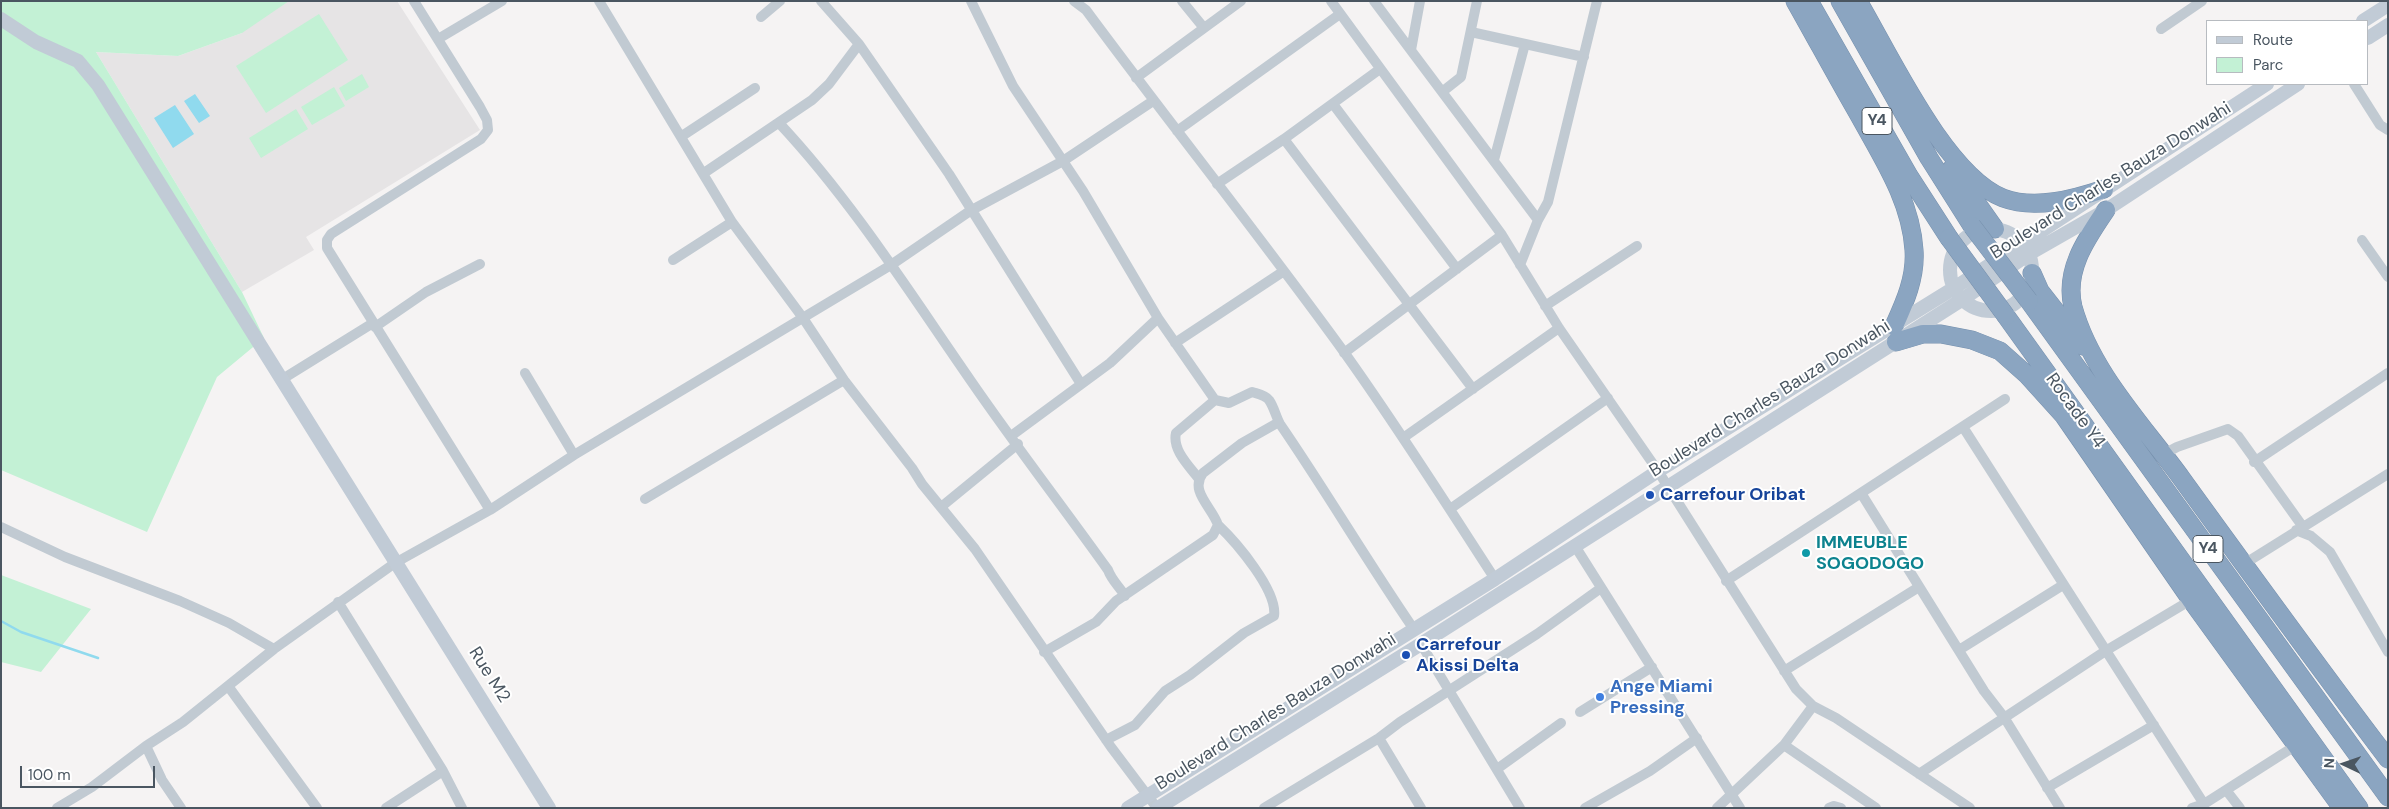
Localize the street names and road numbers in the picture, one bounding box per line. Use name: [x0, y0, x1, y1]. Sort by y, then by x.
street label: Boulevard Charles Bauza Donwahi: [1987, 98, 2235, 264]
road number: Y4: [1862, 108, 1892, 134]
street label: Boulevard Charles Bauza Donwahi: [1646, 316, 1894, 482]
street label: Rocade Y4: [2041, 369, 2109, 453]
road number: Y4: [2193, 536, 2223, 562]
street label: Boulevard Charles Bauza Donwahi: [1152, 629, 1400, 795]
street label: Rue M2: [464, 643, 514, 707]

